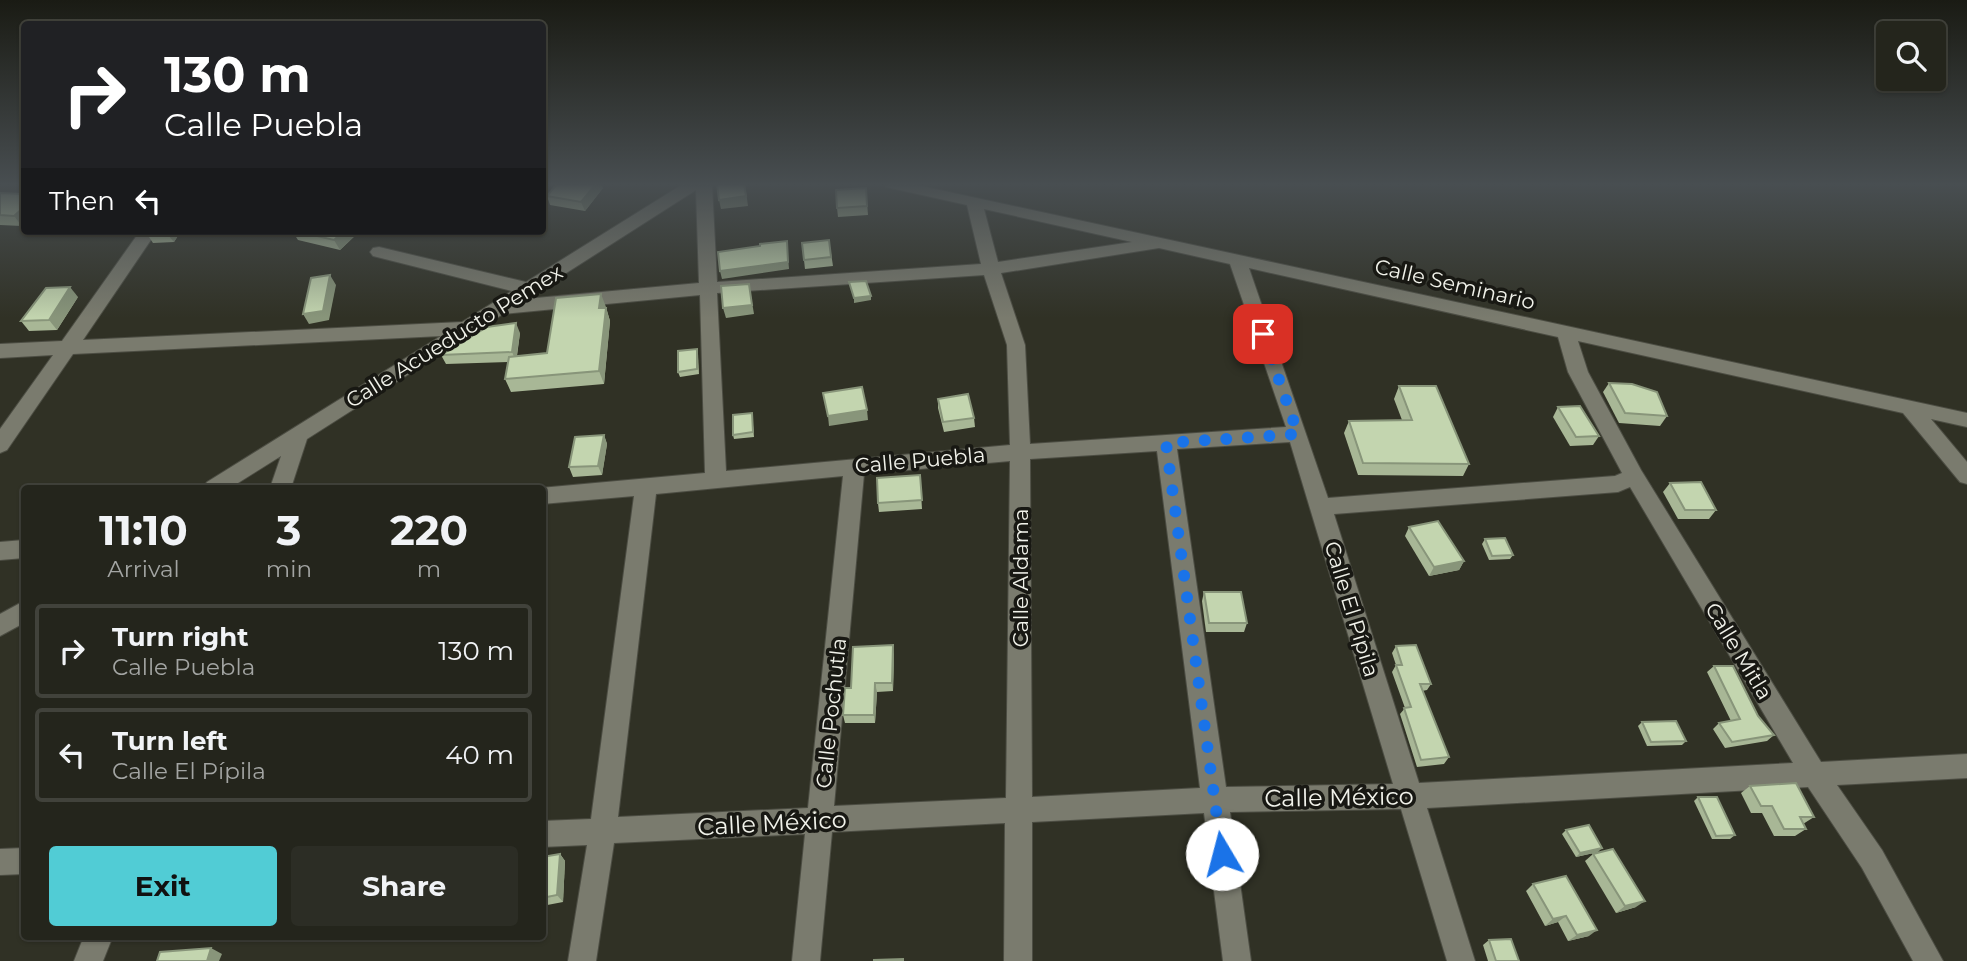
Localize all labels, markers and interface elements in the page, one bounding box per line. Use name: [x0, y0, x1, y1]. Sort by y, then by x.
map controls: [1876, 21, 1946, 91]
button: search: [1876, 21, 1946, 91]
text: 130 m: [164, 45, 311, 104]
icon: right: [49, 49, 140, 140]
text: Calle Puebla: [164, 105, 363, 144]
icon: left: [129, 182, 167, 220]
text: Then: [49, 185, 115, 217]
street label: Calle Seminario: [1372, 253, 1538, 315]
street label: Calle Acueducto Pemex: [341, 259, 567, 413]
pin: [1233, 304, 1293, 364]
icon: arrive: [1244, 315, 1282, 353]
street label: Calle Puebla: [854, 442, 986, 478]
text: 11:10: [99, 504, 188, 556]
text: 3: [276, 504, 301, 556]
text: 220: [390, 504, 468, 556]
street label: Calle Aldama: [1008, 509, 1033, 647]
street label: Calle El Pípila: [1320, 538, 1384, 680]
text: Arrival: [107, 555, 180, 583]
text: min: [266, 555, 312, 583]
text: m: [417, 555, 441, 583]
street label: Calle Mitla: [1700, 598, 1778, 704]
text: Turn right: [112, 621, 248, 653]
icon: right: [53, 632, 91, 670]
text: 130 m: [438, 635, 514, 667]
street label: Calle Pochutla: [811, 637, 851, 789]
text: Calle Puebla: [112, 653, 255, 681]
text: Turn left: [112, 725, 228, 757]
icon: left: [53, 736, 91, 774]
text: 40 m: [445, 739, 514, 771]
text: Calle El Pípila: [112, 757, 266, 785]
street label: Calle México: [1264, 781, 1414, 813]
street label: Calle México: [697, 805, 847, 841]
position arrow: [1185, 817, 1259, 891]
button: Exit: [49, 846, 277, 926]
button: Share: [291, 846, 518, 926]

